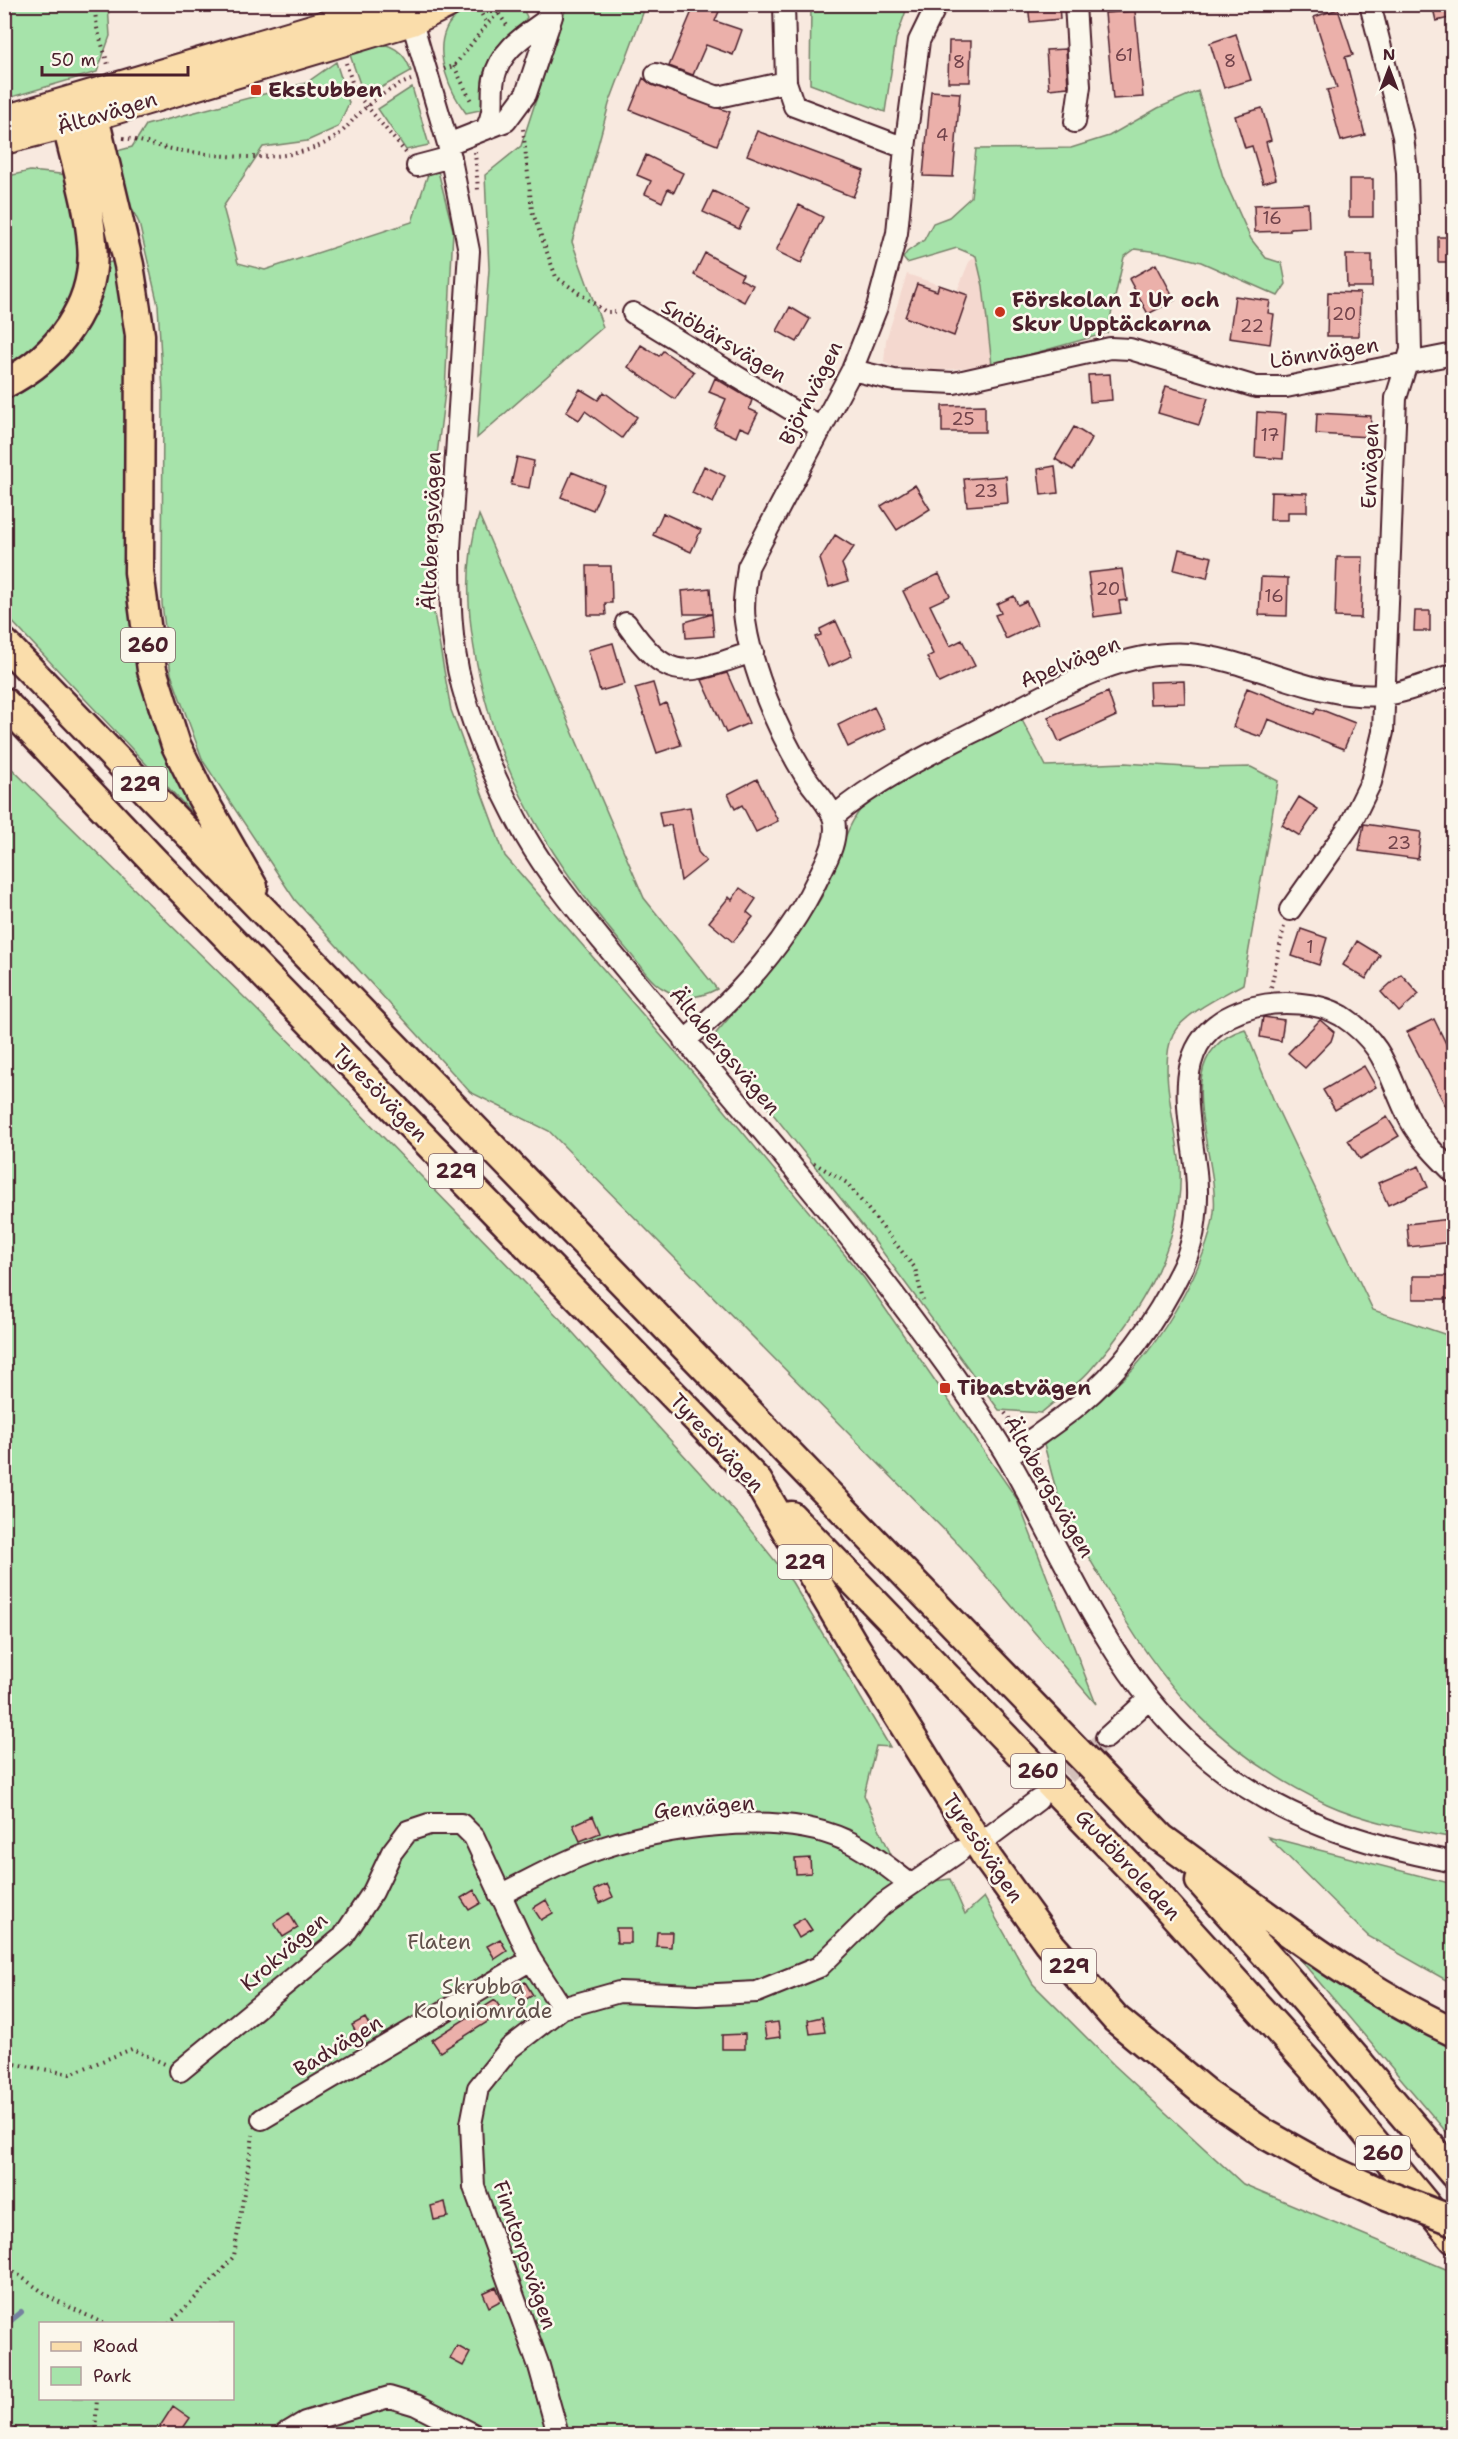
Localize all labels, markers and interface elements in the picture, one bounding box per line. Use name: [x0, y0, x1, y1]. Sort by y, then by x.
scale bar: [42, 39, 188, 77]
north arrow: [1359, 39, 1419, 99]
house number: 61: [1115, 43, 1133, 67]
text: N: [1383, 44, 1395, 65]
text: 50 m: [51, 48, 96, 72]
house number: 8: [1224, 49, 1236, 73]
house number: 8: [953, 50, 965, 74]
place label: Ekstubben: [268, 76, 383, 104]
marker: Ekstubben: [249, 83, 263, 97]
street label: Ältavägen: [54, 84, 161, 141]
house number: 4: [936, 123, 948, 147]
house number: 16: [1262, 206, 1282, 230]
place label: Förskolan I Ur och Skur Upptäckarna: [1012, 286, 1220, 338]
street label: Snöbärsvägen: [656, 293, 792, 390]
house number: 20: [1332, 302, 1356, 326]
marker: Förskolan I Ur och Skur Upptäckarna: [993, 305, 1007, 319]
house number: 22: [1240, 314, 1264, 338]
street label: Lönnvägen: [1268, 331, 1381, 375]
street label: Björnvägen: [773, 336, 849, 450]
house number: 25: [951, 407, 975, 431]
street label: Envägen: [1355, 422, 1385, 510]
house number: 17: [1260, 423, 1280, 447]
street label: Ältabergsvägen: [414, 451, 448, 611]
house number: 23: [974, 479, 998, 503]
house number: 20: [1096, 577, 1120, 601]
house number: 16: [1264, 584, 1284, 608]
road number: 260: [121, 628, 175, 662]
street label: Apelvägen: [1016, 629, 1124, 695]
road number: 229: [113, 767, 167, 801]
house number: 23: [1387, 831, 1411, 855]
house number: 1: [1306, 935, 1314, 959]
street label: Ältabergsvägen: [663, 981, 787, 1121]
street label: Tyresövägen: [326, 1038, 434, 1148]
road number: 229: [429, 1154, 483, 1188]
place label: Tibastvägen: [957, 1374, 1091, 1402]
marker: Tibastvägen: [938, 1381, 952, 1395]
street label: Tyresövägen: [664, 1387, 770, 1499]
street label: Ältabergsvägen: [997, 1411, 1101, 1563]
road number: 229: [778, 1545, 832, 1579]
road number: 260: [1011, 1754, 1065, 1788]
street label: Tyresövägen: [936, 1788, 1030, 1908]
street label: Genvägen: [652, 1789, 756, 1825]
street label: Gudöbroleden: [1069, 1803, 1187, 1927]
street label: Krokvägen: [234, 1906, 334, 1998]
park label: Flaten: [407, 1928, 471, 1956]
road number: 229: [1042, 1949, 1096, 1983]
park label: Skrubba Koloniområde: [413, 1973, 553, 2025]
street label: Badvägen: [288, 2008, 388, 2084]
road number: 260: [1356, 2136, 1410, 2170]
street label: Finntorpsvägen: [486, 2177, 564, 2333]
legend: [39, 2322, 234, 2400]
text: Road: [93, 2334, 138, 2358]
text: Park: [93, 2364, 132, 2388]

